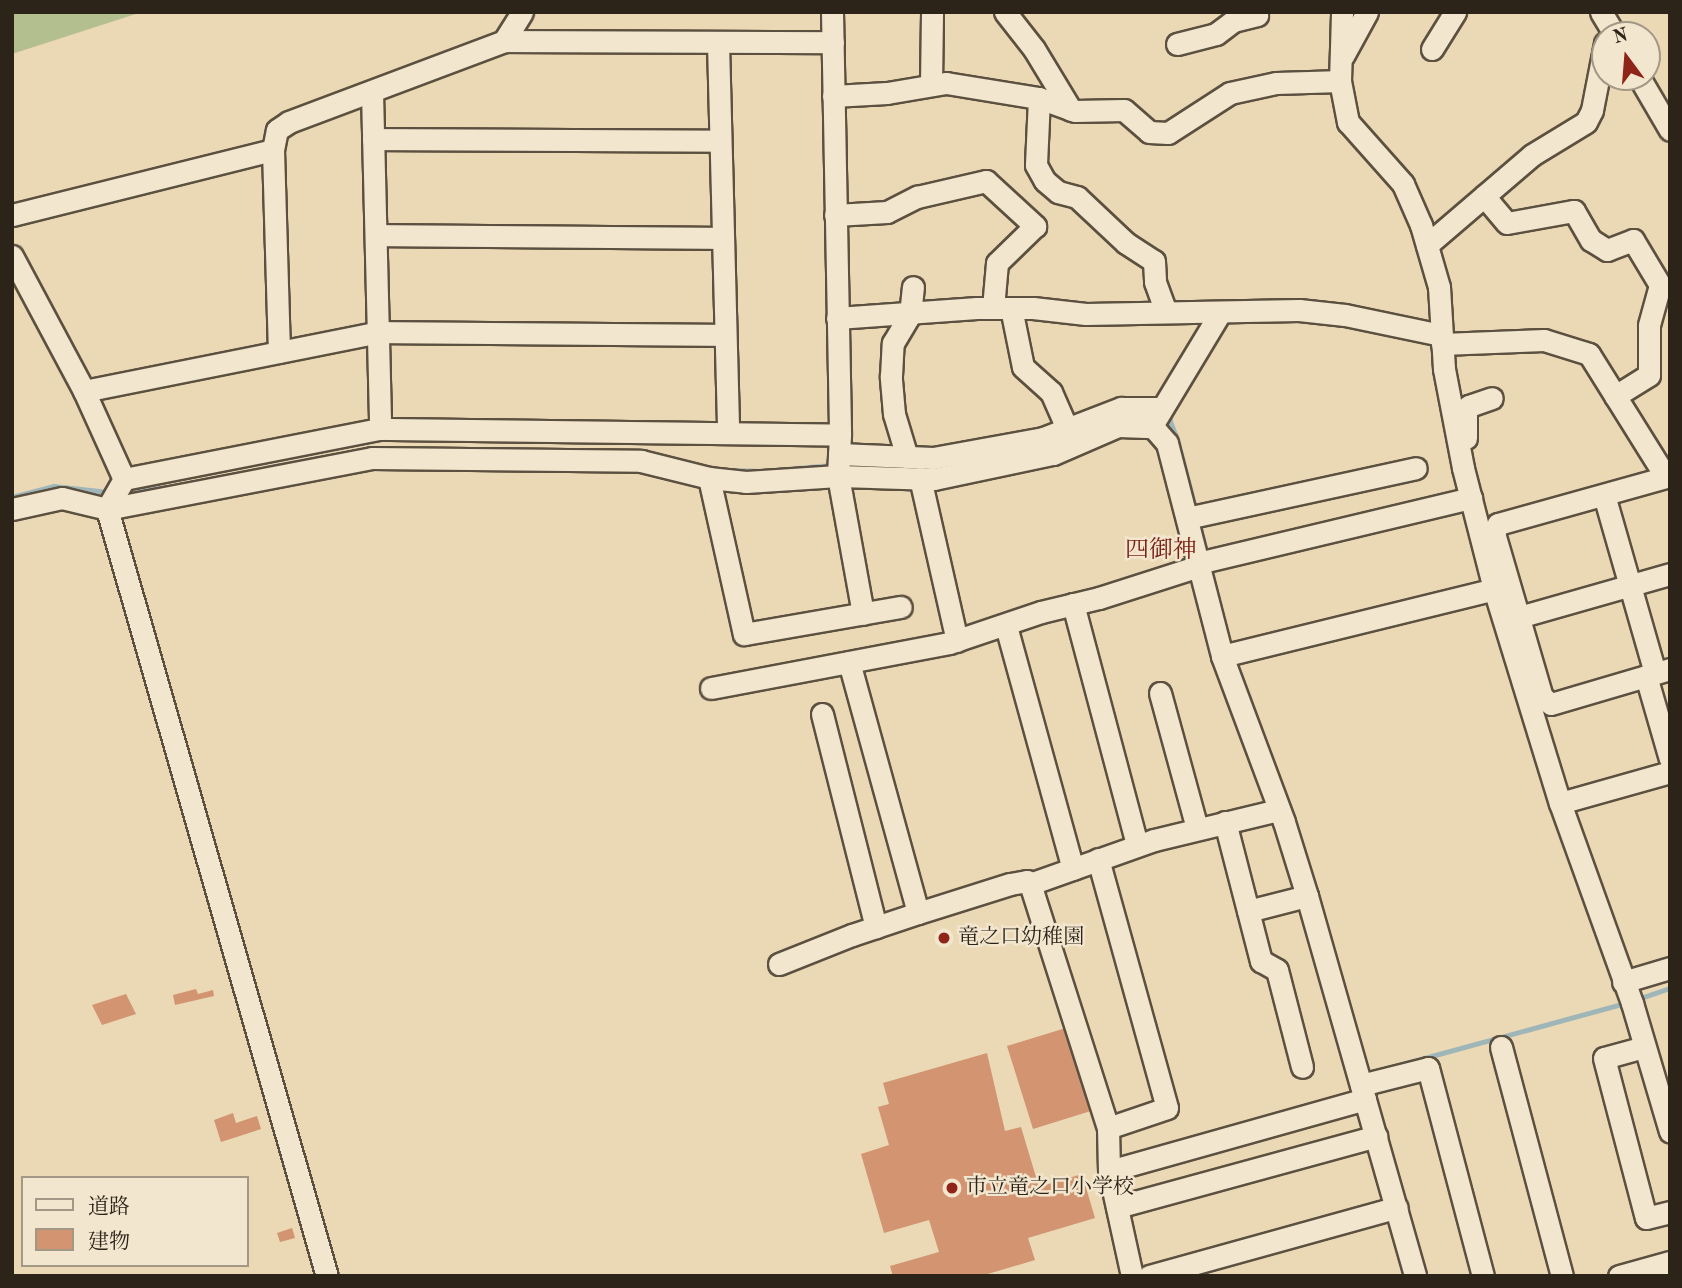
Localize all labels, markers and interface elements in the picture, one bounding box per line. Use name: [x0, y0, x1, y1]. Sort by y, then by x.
north arrow: [1591, 21, 1661, 91]
text: N: [1611, 26, 1630, 48]
district label: 四御神: [1125, 538, 1197, 566]
place label: 竜之口幼稚園: [958, 925, 1084, 951]
marker: 竜之口幼稚園: [936, 930, 952, 946]
place label: 市立竜之口小学校: [966, 1175, 1134, 1201]
legend: [21, 1176, 248, 1267]
marker: 市立竜之口小学校: [944, 1180, 960, 1196]
text: 道路: [88, 1197, 130, 1218]
text: 建物: [88, 1232, 130, 1253]

